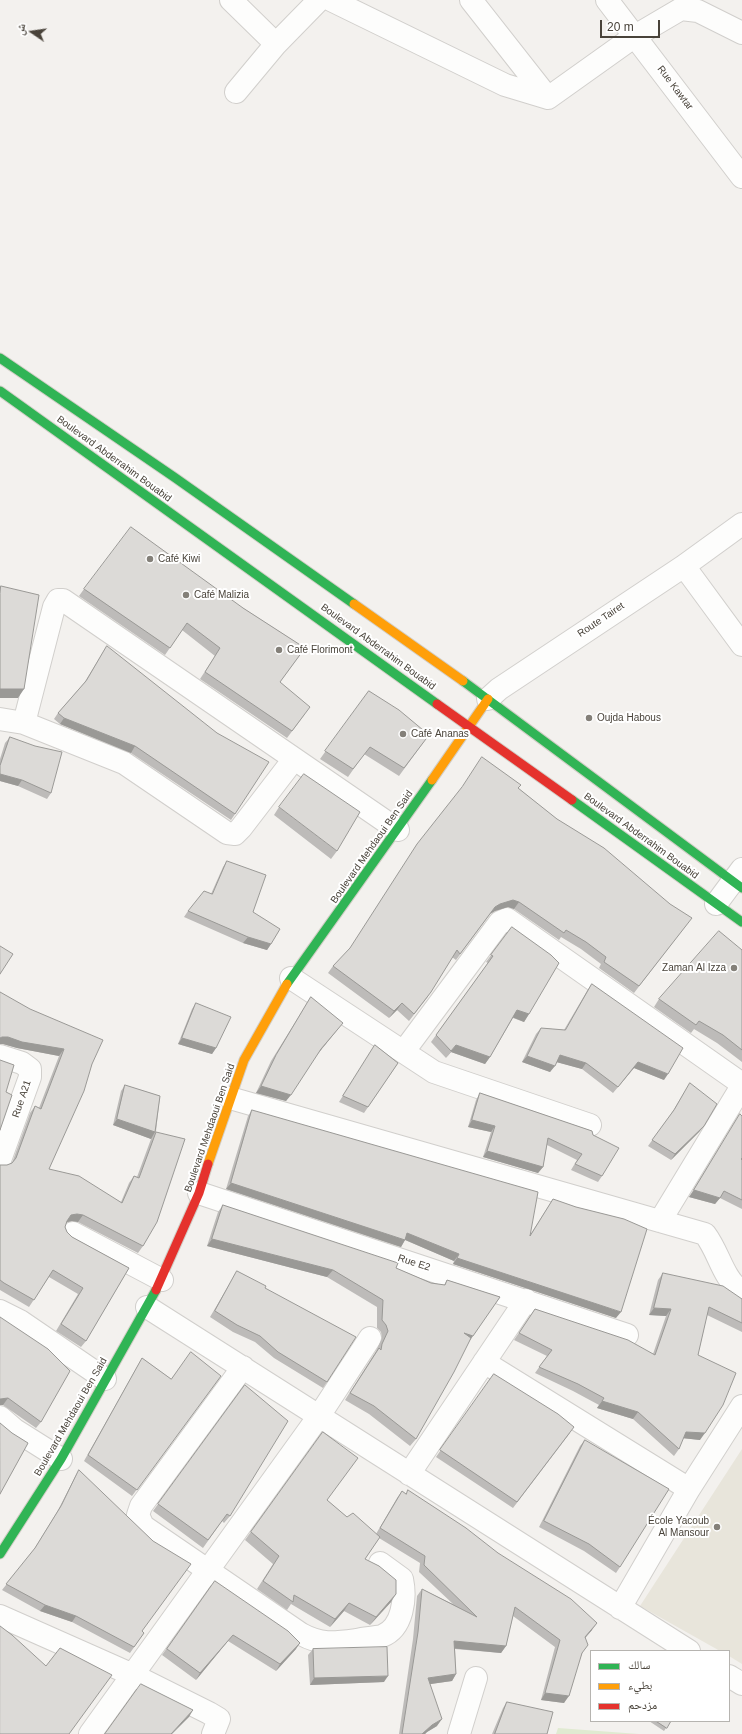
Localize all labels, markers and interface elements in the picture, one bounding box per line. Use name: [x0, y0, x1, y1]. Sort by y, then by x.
north arrow: [12, 12, 52, 52]
scale bar: [602, 12, 662, 38]
text: 20 m: [607, 20, 634, 34]
text: ش: [13, 22, 27, 36]
street label: Rue Kawtar: [654, 64, 696, 112]
street label: Boulevard Abderrahim Bouabid: [54, 413, 174, 505]
place label: Café Kiwi: [158, 553, 200, 565]
marker: Café Kiwi: [145, 554, 155, 564]
place label: Café Malizia: [194, 589, 249, 601]
marker: Café Malizia: [181, 590, 191, 600]
street label: Route Tairet: [575, 600, 627, 640]
street label: Boulevard Abderrahim Bouabid: [318, 601, 438, 693]
place label: Café Florimont: [287, 644, 353, 656]
marker: Café Florimont: [274, 645, 284, 655]
place label: Oujda Habous: [597, 712, 661, 724]
marker: Oujda Habous: [584, 713, 594, 723]
place label: Café Ananas: [411, 728, 469, 740]
marker: Café Ananas: [398, 729, 408, 739]
street label: Boulevard Mehdaoui Ben Said: [328, 788, 416, 906]
street label: Boulevard Abderrahim Bouabid: [581, 790, 701, 882]
place label: Zaman Al Izza: [662, 962, 726, 974]
marker: Zaman Al Izza: [729, 963, 739, 973]
street label: Boulevard Mehdaoui Ben Said: [182, 1062, 238, 1194]
street label: Rue A21: [10, 1079, 34, 1119]
street label: Rue E2: [396, 1252, 432, 1274]
street label: Boulevard Mehdaoui Ben Said: [32, 1356, 110, 1478]
place label: École Yacoub Al Mansour: [648, 1515, 709, 1538]
marker: École Yacoub Al Mansour: [712, 1522, 722, 1532]
legend: [590, 1650, 730, 1722]
text: سالك: [628, 1658, 650, 1672]
text: بطيء: [628, 1678, 652, 1692]
text: مزدحم: [628, 1698, 657, 1712]

